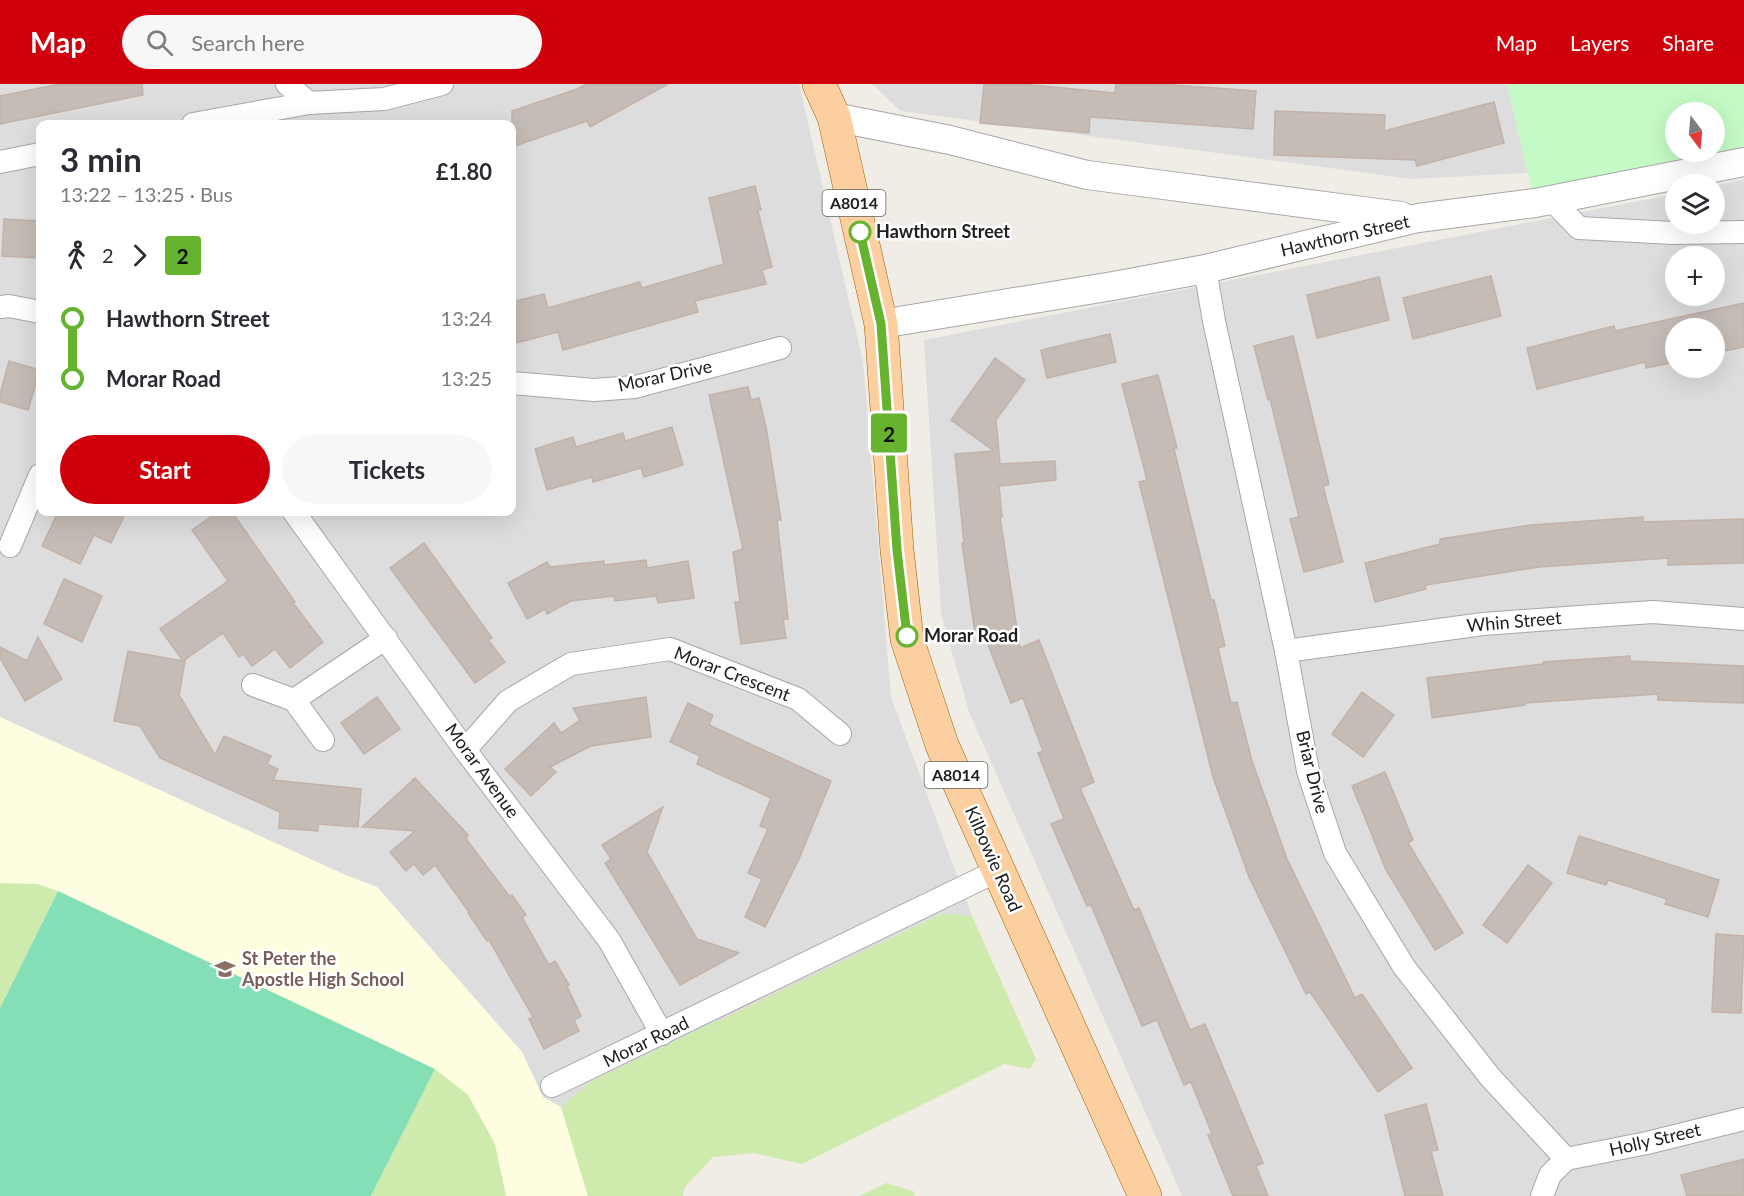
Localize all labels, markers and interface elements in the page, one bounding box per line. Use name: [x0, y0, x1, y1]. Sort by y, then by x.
search box: [122, 15, 542, 69]
text: Map: [30, 25, 86, 59]
icon: search: [143, 26, 176, 59]
text: Search here: [191, 29, 305, 56]
text: Map: [1496, 30, 1537, 55]
text: Layers: [1570, 30, 1629, 55]
text: Share: [1662, 30, 1714, 55]
north arrow: [1665, 102, 1725, 162]
map controls: [1665, 102, 1725, 378]
text: 3 min: [60, 139, 142, 179]
text: £1.80: [436, 158, 492, 185]
button: layers: [1665, 174, 1725, 234]
text: 13:22 – 13:25 · Bus: [60, 182, 233, 206]
road number: A8014: [822, 190, 886, 216]
street label: Hawthorn Street: [1278, 209, 1412, 261]
place label: Hawthorn Street: [876, 220, 1010, 242]
marker: Hawthorn Street: [849, 221, 871, 243]
icon: walk: [60, 239, 93, 272]
icon: forward: [123, 239, 156, 272]
text: 2: [102, 243, 114, 267]
text: 2: [177, 243, 189, 268]
button: +: [1665, 246, 1725, 306]
text: Hawthorn Street: [106, 305, 270, 332]
text: 13:24: [441, 306, 492, 330]
button: −: [1665, 318, 1725, 378]
street label: Morar Drive: [616, 354, 714, 396]
text: Morar Road: [106, 365, 221, 392]
text: 13:25: [441, 366, 492, 390]
line badge: 2: [870, 414, 908, 452]
text: 2: [883, 421, 895, 446]
button: Start: [60, 435, 270, 504]
button: Tickets: [282, 435, 492, 504]
street label: Whin Street: [1466, 606, 1563, 636]
place label: Morar Road: [924, 624, 1018, 646]
marker: Morar Road: [896, 625, 918, 647]
street label: Morar Crescent: [671, 641, 794, 705]
street label: Morar Avenue: [441, 719, 525, 822]
street label: Briar Drive: [1292, 728, 1334, 816]
road number: A8014: [924, 762, 988, 788]
street label: Kilbowie Road: [961, 802, 1027, 915]
place label: St Peter the Apostle High School: [241, 947, 404, 990]
school or university icon: St Peter the Apostle High School: [213, 957, 237, 981]
street label: Morar Road: [599, 1011, 692, 1071]
street label: Holly Street: [1607, 1118, 1703, 1160]

